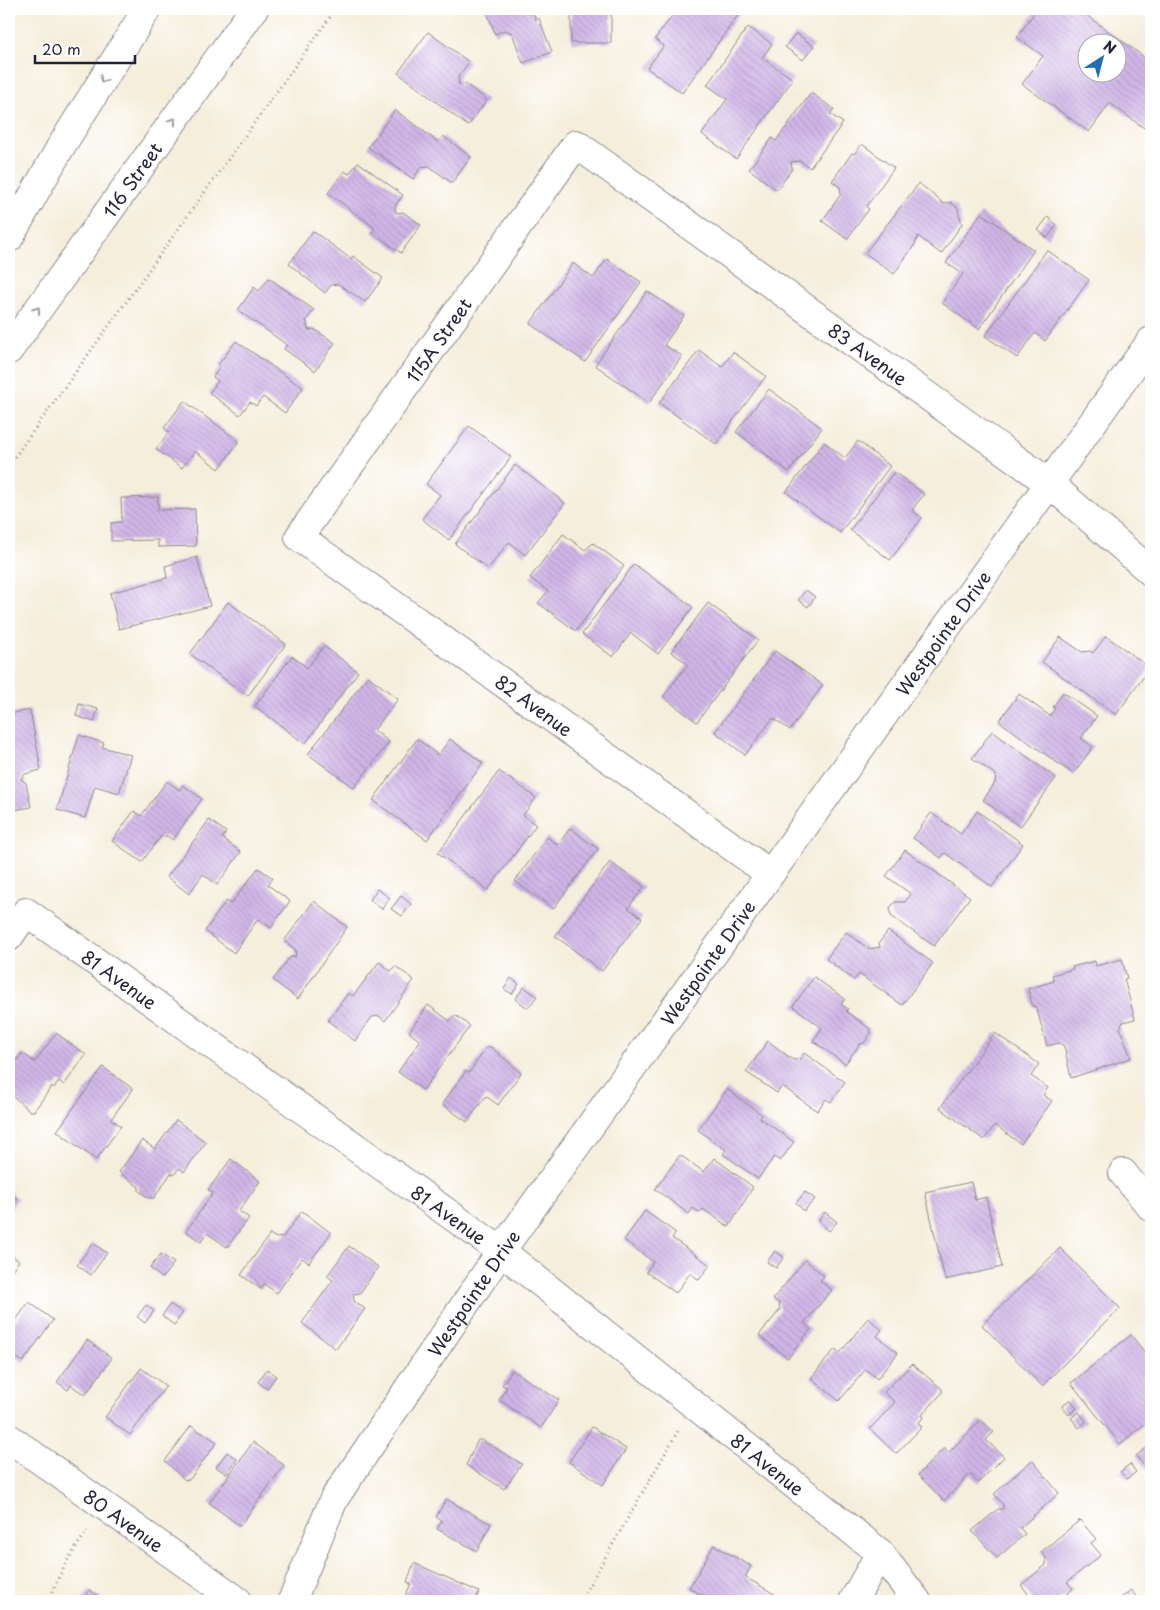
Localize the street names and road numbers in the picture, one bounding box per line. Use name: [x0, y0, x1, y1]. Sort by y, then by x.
street label: 116 Street: [95, 136, 168, 223]
street label: 115A Street: [399, 292, 477, 388]
street label: 83 Avenue: [823, 316, 913, 391]
street label: Westpointe Drive: [889, 565, 997, 701]
street label: 82 Avenue: [490, 668, 578, 742]
street label: Westpointe Drive: [653, 894, 761, 1030]
street label: 81 Avenue: [76, 942, 163, 1015]
street label: 81 Avenue: [406, 1178, 492, 1250]
street label: Westpointe Drive: [420, 1224, 526, 1362]
street label: 81 Avenue: [725, 1426, 810, 1501]
street label: 80 Avenue: [78, 1482, 170, 1558]

